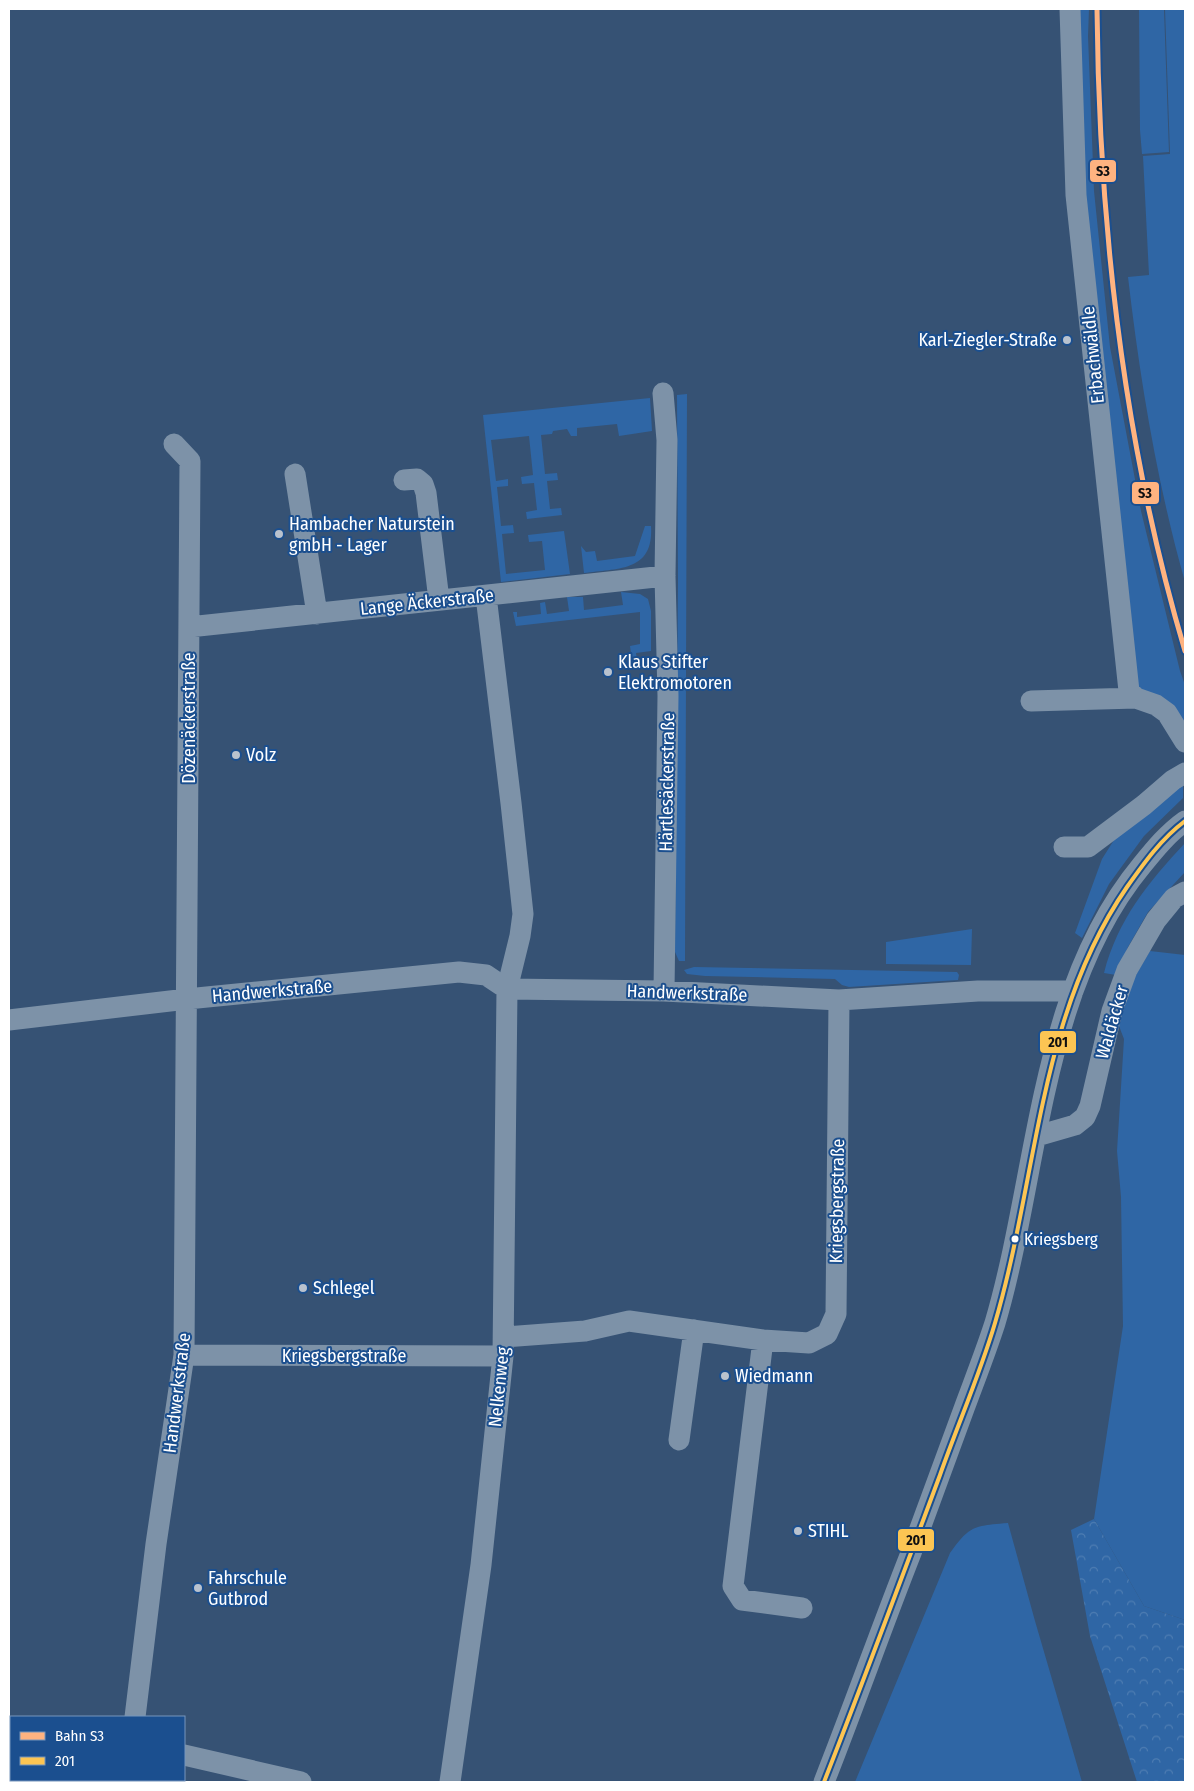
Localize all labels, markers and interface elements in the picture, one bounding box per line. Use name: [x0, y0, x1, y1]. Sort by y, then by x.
line badge: S3: [1089, 159, 1117, 183]
text: S3: [1096, 163, 1110, 180]
street label: Erbachwäldle: [1077, 305, 1109, 405]
place label: Karl-Ziegler-Straße: [918, 329, 1057, 351]
marker: Karl-Ziegler-Straße: [1061, 334, 1073, 346]
line badge: S3: [1131, 481, 1160, 505]
text: S3: [1138, 485, 1152, 502]
place label: Hambacher Naturstein gmbH - Lager: [289, 513, 455, 556]
marker: Hambacher Naturstein gmbH - Lager: [273, 528, 285, 540]
street label: Lange Äckerstraße: [359, 584, 495, 620]
place label: Klaus Stifter Elektromotoren: [618, 651, 732, 694]
street label: Dözenäckerstraße: [178, 652, 200, 784]
marker: Klaus Stifter Elektromotoren: [602, 666, 614, 678]
street label: Härtlesäckerstraße: [655, 712, 679, 852]
place label: Volz: [246, 744, 276, 766]
marker: Volz: [230, 749, 242, 761]
street label: Handwerkstraße: [211, 975, 333, 1007]
street label: Handwerkstraße: [626, 980, 748, 1006]
street label: Waldäcker: [1091, 982, 1133, 1061]
line badge: 201: [1039, 1030, 1077, 1054]
text: 201: [1047, 1034, 1068, 1051]
street label: Kriegsbergstraße: [825, 1138, 849, 1264]
place label: Kriegsberg: [1024, 1229, 1098, 1250]
marker: Kriegsberg: [1010, 1234, 1020, 1244]
place label: Schlegel: [313, 1277, 375, 1299]
marker: Schlegel: [297, 1282, 309, 1294]
street label: Handwerkstraße: [159, 1332, 195, 1454]
street label: Kriegsbergstraße: [282, 1345, 406, 1367]
street label: Nelkenweg: [484, 1345, 514, 1428]
place label: Wiedmann: [735, 1365, 813, 1387]
marker: Wiedmann: [719, 1370, 731, 1382]
place label: STIHL: [808, 1520, 848, 1542]
marker: STIHL: [792, 1525, 804, 1537]
line badge: 201: [897, 1528, 935, 1552]
text: 201: [905, 1532, 926, 1549]
place label: Fahrschule Gutbrod: [208, 1567, 287, 1610]
marker: Fahrschule Gutbrod: [192, 1582, 204, 1594]
legend: [10, 1716, 185, 1781]
text: Bahn S3: [55, 1727, 104, 1745]
text: 201: [55, 1752, 75, 1770]

